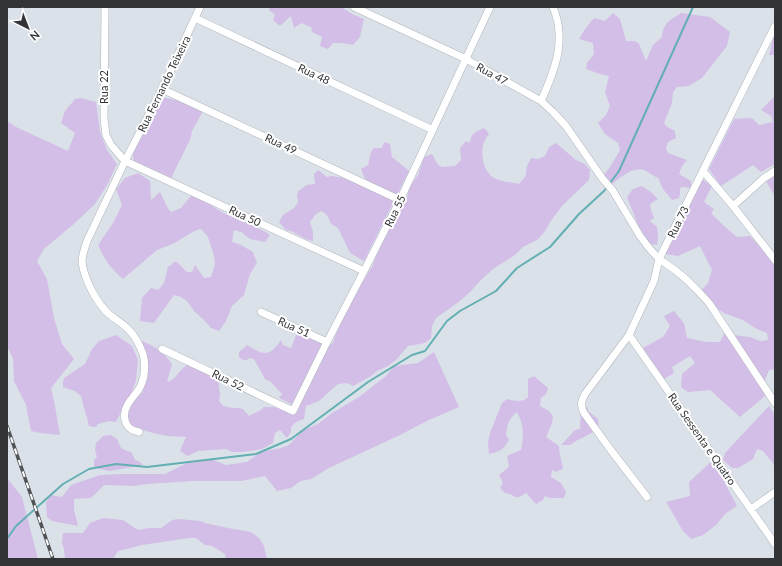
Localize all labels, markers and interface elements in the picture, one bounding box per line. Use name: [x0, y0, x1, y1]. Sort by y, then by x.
north arrow: [8, 8, 48, 48]
text: N: [28, 28, 43, 43]
street label: Rua Fernando Teixeira: [134, 33, 193, 134]
street label: Rua 47: [474, 60, 510, 87]
street label: Rua 48: [296, 61, 332, 87]
street label: Rua 22: [97, 70, 110, 104]
street label: Rua 49: [263, 131, 299, 157]
street label: Rua 55: [381, 193, 408, 229]
street label: Rua 50: [227, 203, 264, 229]
street label: Rua 73: [664, 204, 691, 240]
street label: Rua 51: [276, 314, 312, 339]
street label: Rua 52: [210, 366, 246, 393]
street label: Rua Sessenta e Quatro: [666, 390, 739, 487]

